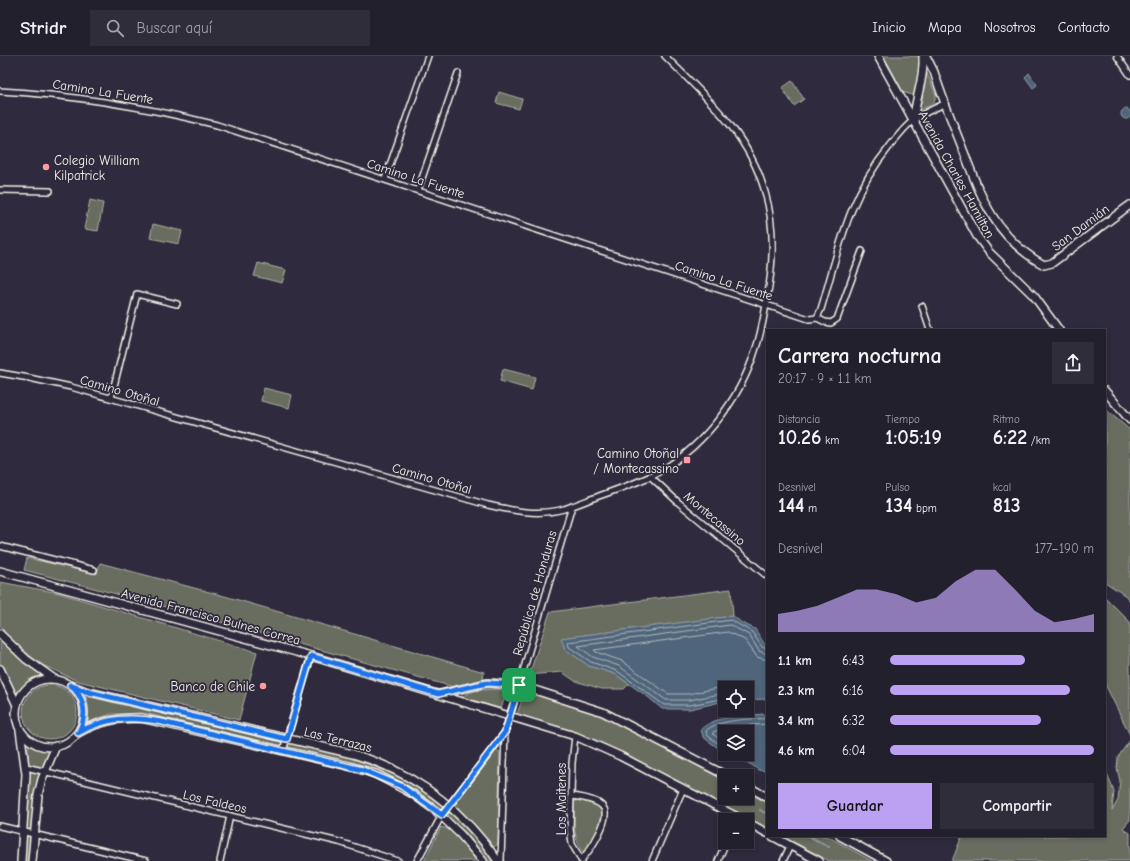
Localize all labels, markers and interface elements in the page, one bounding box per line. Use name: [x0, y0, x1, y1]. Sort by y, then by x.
search box: [90, 10, 370, 46]
text: Stridr: [20, 17, 66, 39]
icon: search: [104, 17, 126, 39]
text: Buscar aquí: [136, 19, 212, 37]
text: Inicio: [872, 19, 906, 36]
text: Mapa: [928, 19, 962, 36]
text: Nosotros: [984, 19, 1036, 36]
text: Contacto: [1058, 19, 1110, 36]
street label: Camino La Fuente: [51, 76, 155, 107]
street label: Avenida Charles Hamilton: [915, 108, 998, 241]
place label: Colegio William Kilpatrick: [54, 153, 140, 183]
street label: Camino La Fuente: [365, 156, 467, 201]
marker: Colegio William Kilpatrick: [41, 162, 51, 172]
street label: San Damián: [1049, 201, 1112, 254]
street label: Camino La Fuente: [673, 258, 775, 303]
button: share: [1052, 342, 1094, 384]
text: Carrera nocturna: [778, 343, 942, 369]
text: 20:17 · 9 × 1.1 km: [778, 371, 871, 386]
street label: Camino Otoñal: [78, 372, 161, 409]
text: Distancia: [778, 413, 820, 426]
text: Tiempo: [885, 413, 920, 426]
text: Ritmo: [993, 413, 1020, 426]
text: 10.26: [778, 426, 821, 449]
text: 1:05:19: [885, 426, 942, 449]
text: 6:22: [993, 426, 1027, 449]
text: km: [821, 434, 839, 447]
text: /km: [1027, 434, 1050, 447]
place label: Camino Otoñal / Montecassino: [593, 446, 679, 476]
marker: Camino Otoñal / Montecassino: [682, 455, 692, 465]
street label: Camino Otoñal: [390, 460, 473, 497]
text: Desnivel: [778, 481, 816, 494]
text: Pulso: [885, 481, 910, 494]
text: kcal: [993, 481, 1011, 494]
street label: Montecassino: [681, 488, 749, 549]
text: 144: [778, 494, 804, 517]
text: 134: [885, 494, 912, 517]
text: 813: [993, 494, 1021, 517]
text: m: [804, 502, 817, 515]
text: bpm: [912, 502, 937, 515]
street label: República de Honduras: [509, 529, 560, 657]
text: Desnivel: [778, 541, 823, 556]
text: 177–190 m: [1035, 541, 1094, 556]
street label: Avenida Francisco Bulnes Correa: [120, 585, 302, 648]
text: 1.1 km: [778, 653, 812, 668]
text: 6:43: [842, 653, 864, 668]
pin: [502, 668, 536, 702]
icon: arrive: [508, 674, 530, 696]
place label: Banco de Chile: [171, 679, 255, 694]
marker: Banco de Chile: [258, 681, 268, 691]
map controls: [718, 681, 754, 849]
button: locate: [718, 681, 754, 717]
text: 2.3 km: [778, 683, 815, 698]
text: 6:16: [842, 683, 864, 698]
text: 3.4 km: [778, 713, 814, 728]
text: 6:32: [842, 713, 865, 728]
street label: Las Terrazas: [302, 724, 373, 755]
button: layers: [718, 725, 754, 761]
text: 4.6 km: [778, 743, 815, 758]
text: 6:04: [842, 743, 866, 758]
street label: Los Maitenes: [554, 763, 569, 835]
button: +: [718, 769, 754, 805]
button: Guardar: [778, 783, 932, 829]
button: Compartir: [940, 783, 1094, 829]
street label: Los Faldeos: [182, 787, 248, 816]
button: −: [718, 813, 754, 849]

